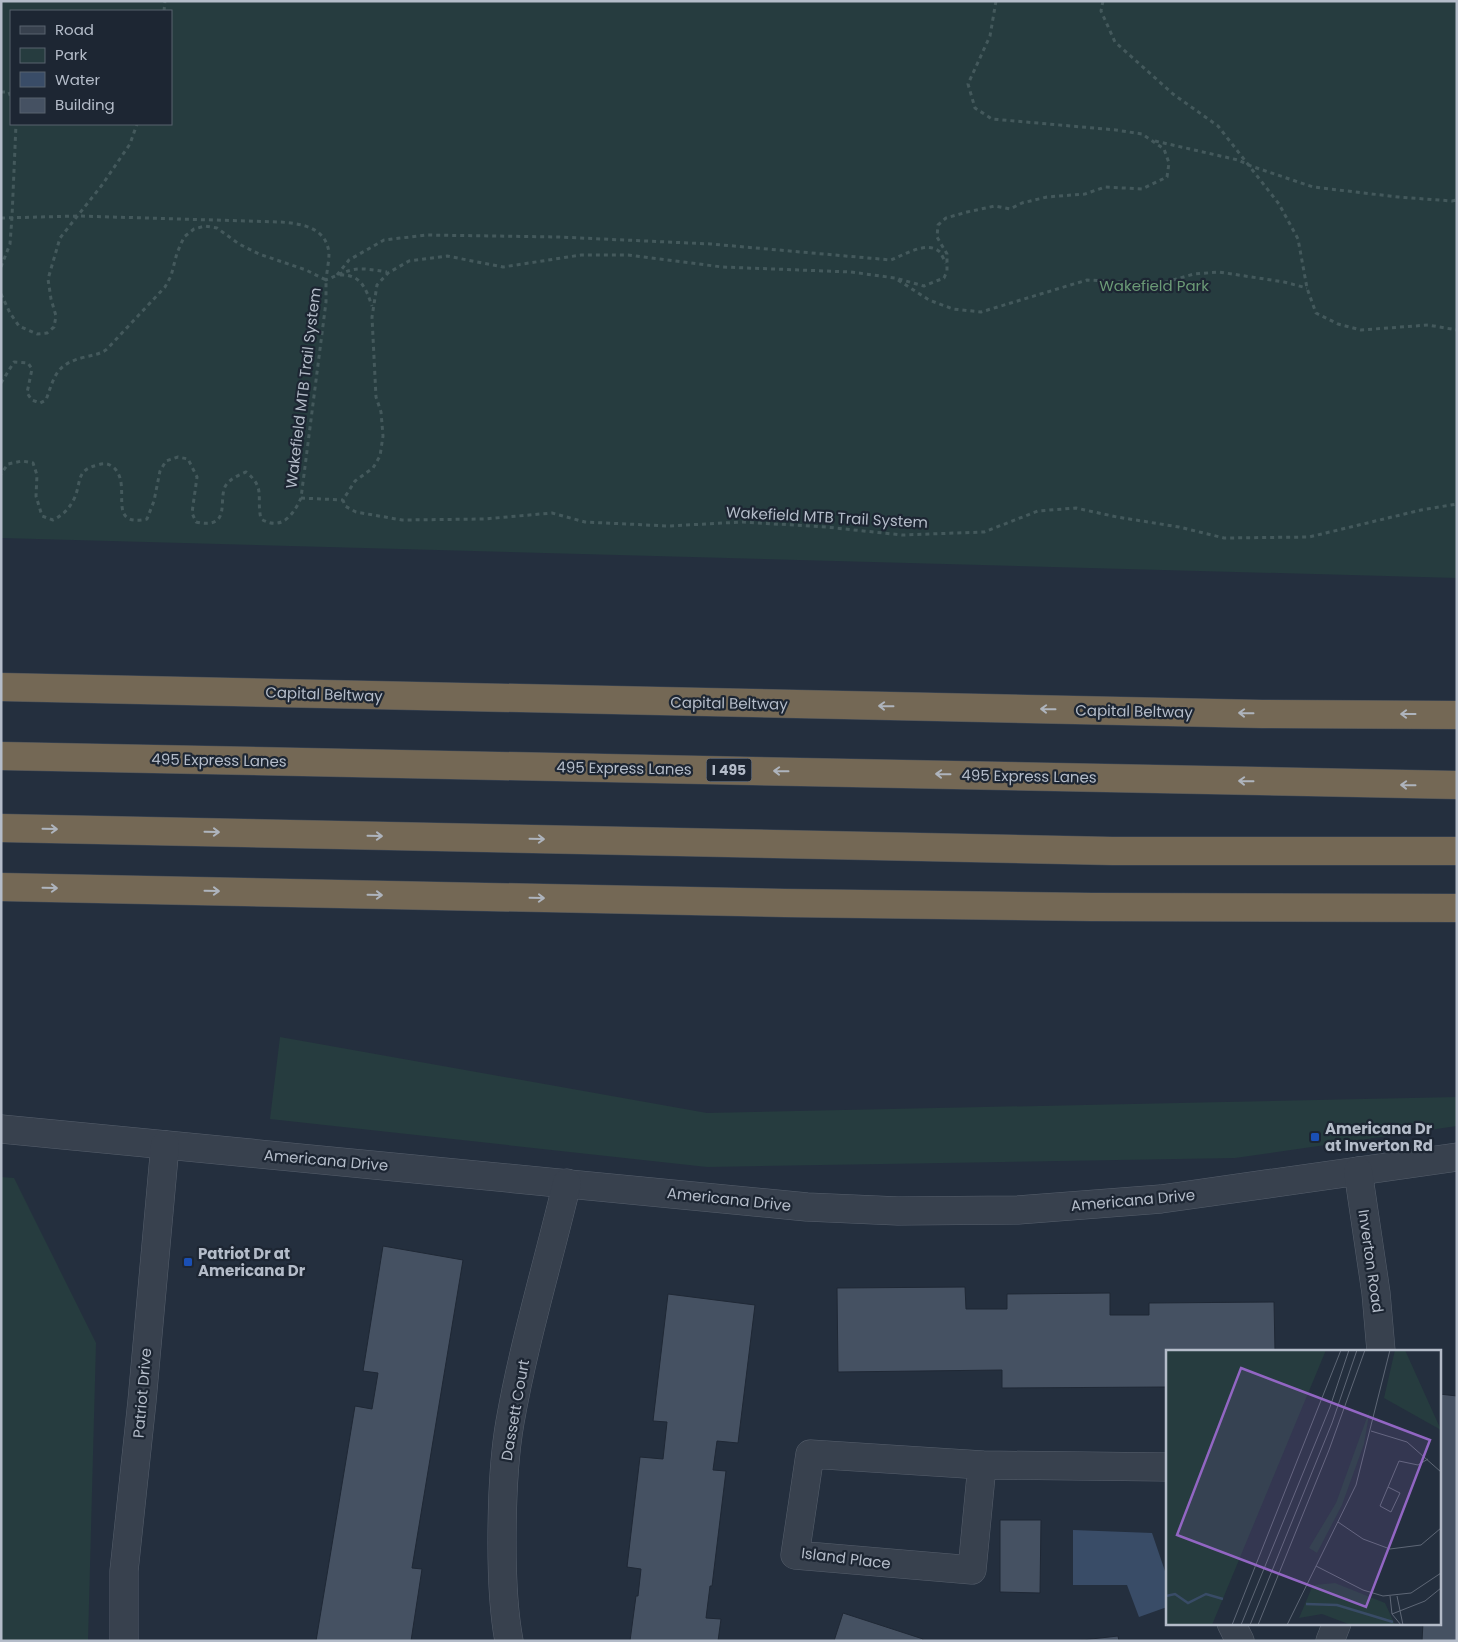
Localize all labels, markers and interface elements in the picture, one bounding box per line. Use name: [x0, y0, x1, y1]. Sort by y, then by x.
legend: [10, 10, 172, 125]
text: Road: [55, 19, 94, 40]
text: Park: [55, 44, 87, 65]
text: Water: [55, 69, 101, 90]
text: Building: [55, 94, 115, 115]
park label: Wakefield Park: [1099, 275, 1209, 296]
street label: Wakefield MTB Trail System: [280, 286, 326, 490]
street label: Wakefield MTB Trail System: [725, 501, 929, 533]
street label: Capital Beltway: [265, 681, 384, 707]
street label: Capital Beltway: [670, 691, 788, 715]
street label: Capital Beltway: [1075, 699, 1193, 723]
one-way arrow: [878, 701, 894, 711]
one-way arrow: [1040, 704, 1056, 714]
one-way arrow: [1238, 708, 1254, 718]
one-way arrow: [1400, 709, 1416, 719]
street label: 495 Express Lanes: [151, 748, 287, 772]
street label: 495 Express Lanes: [556, 756, 692, 780]
road number: I 495: [706, 758, 752, 782]
street label: 495 Express Lanes: [961, 764, 1097, 788]
one-way arrow: [773, 766, 789, 776]
one-way arrow: [935, 769, 952, 779]
one-way arrow: [1238, 776, 1254, 786]
one-way arrow: [1400, 780, 1416, 790]
one-way arrow: [42, 824, 58, 834]
one-way arrow: [204, 828, 220, 837]
one-way arrow: [366, 831, 383, 841]
one-way arrow: [529, 834, 545, 844]
one-way arrow: [42, 883, 58, 893]
one-way arrow: [204, 887, 220, 896]
one-way arrow: [366, 890, 383, 900]
one-way arrow: [529, 893, 545, 903]
place label: Americana Dr at Inverton Rd: [1325, 1118, 1433, 1156]
marker: Americana Dr at Inverton Rd: [1309, 1131, 1321, 1143]
street label: Americana Drive: [263, 1144, 389, 1176]
street label: Americana Drive: [666, 1182, 792, 1216]
street label: Americana Drive: [1070, 1184, 1196, 1216]
street label: Inverton Road: [1353, 1208, 1389, 1314]
place label: Patriot Dr at Americana Dr: [198, 1243, 306, 1281]
marker: Patriot Dr at Americana Dr: [182, 1256, 194, 1268]
street label: Patriot Drive: [128, 1347, 156, 1439]
inset map: [1166, 1350, 1440, 1624]
street label: Dassett Court: [496, 1358, 534, 1462]
street label: Island Place: [800, 1542, 892, 1574]

